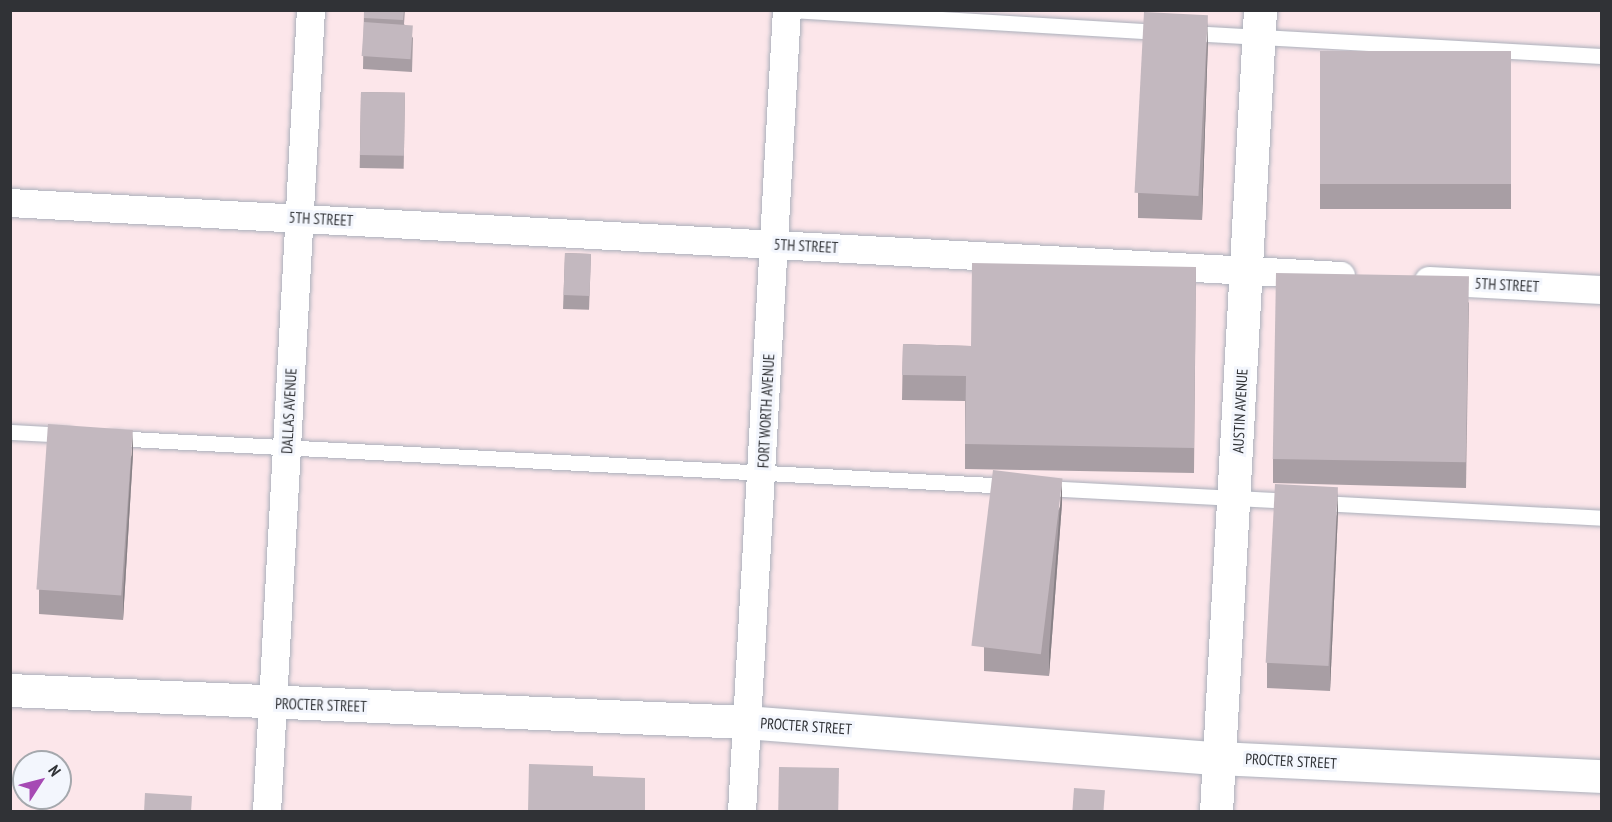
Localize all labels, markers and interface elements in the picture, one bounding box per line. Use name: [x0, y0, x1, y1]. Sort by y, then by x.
street label: 5TH STREET: [288, 208, 354, 230]
street label: 5TH STREET: [773, 235, 839, 257]
street label: 5TH STREET: [1474, 274, 1540, 296]
street label: FORT WORTH AVENUE: [754, 353, 778, 469]
street label: DALLAS AVENUE: [278, 368, 300, 454]
street label: AUSTIN AVENUE: [1229, 368, 1251, 454]
street label: PROCTER STREET: [275, 694, 367, 716]
street label: PROCTER STREET: [760, 714, 852, 738]
north arrow: [12, 750, 72, 810]
street label: PROCTER STREET: [1245, 750, 1337, 772]
text: N: [44, 761, 66, 780]

